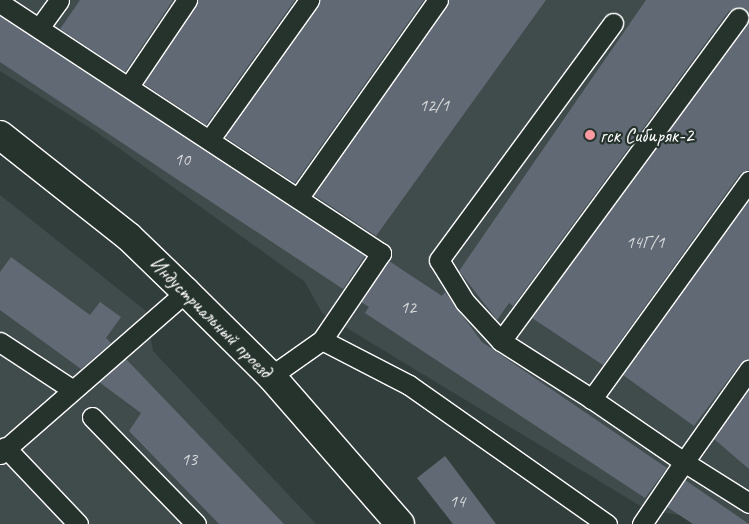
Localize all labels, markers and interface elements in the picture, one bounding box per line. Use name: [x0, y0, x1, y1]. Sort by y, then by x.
house number: 12/1: [419, 94, 449, 116]
place label: гск Сибиряк-2: [600, 123, 693, 147]
marker: гск Сибиряк-2: [584, 129, 596, 141]
house number: 10: [174, 148, 190, 170]
house number: 14Г/1: [626, 231, 664, 253]
street label: Индустриальный проезд: [145, 251, 277, 383]
house number: 12: [400, 296, 416, 318]
house number: 13: [181, 448, 197, 470]
house number: 14: [449, 490, 465, 512]

